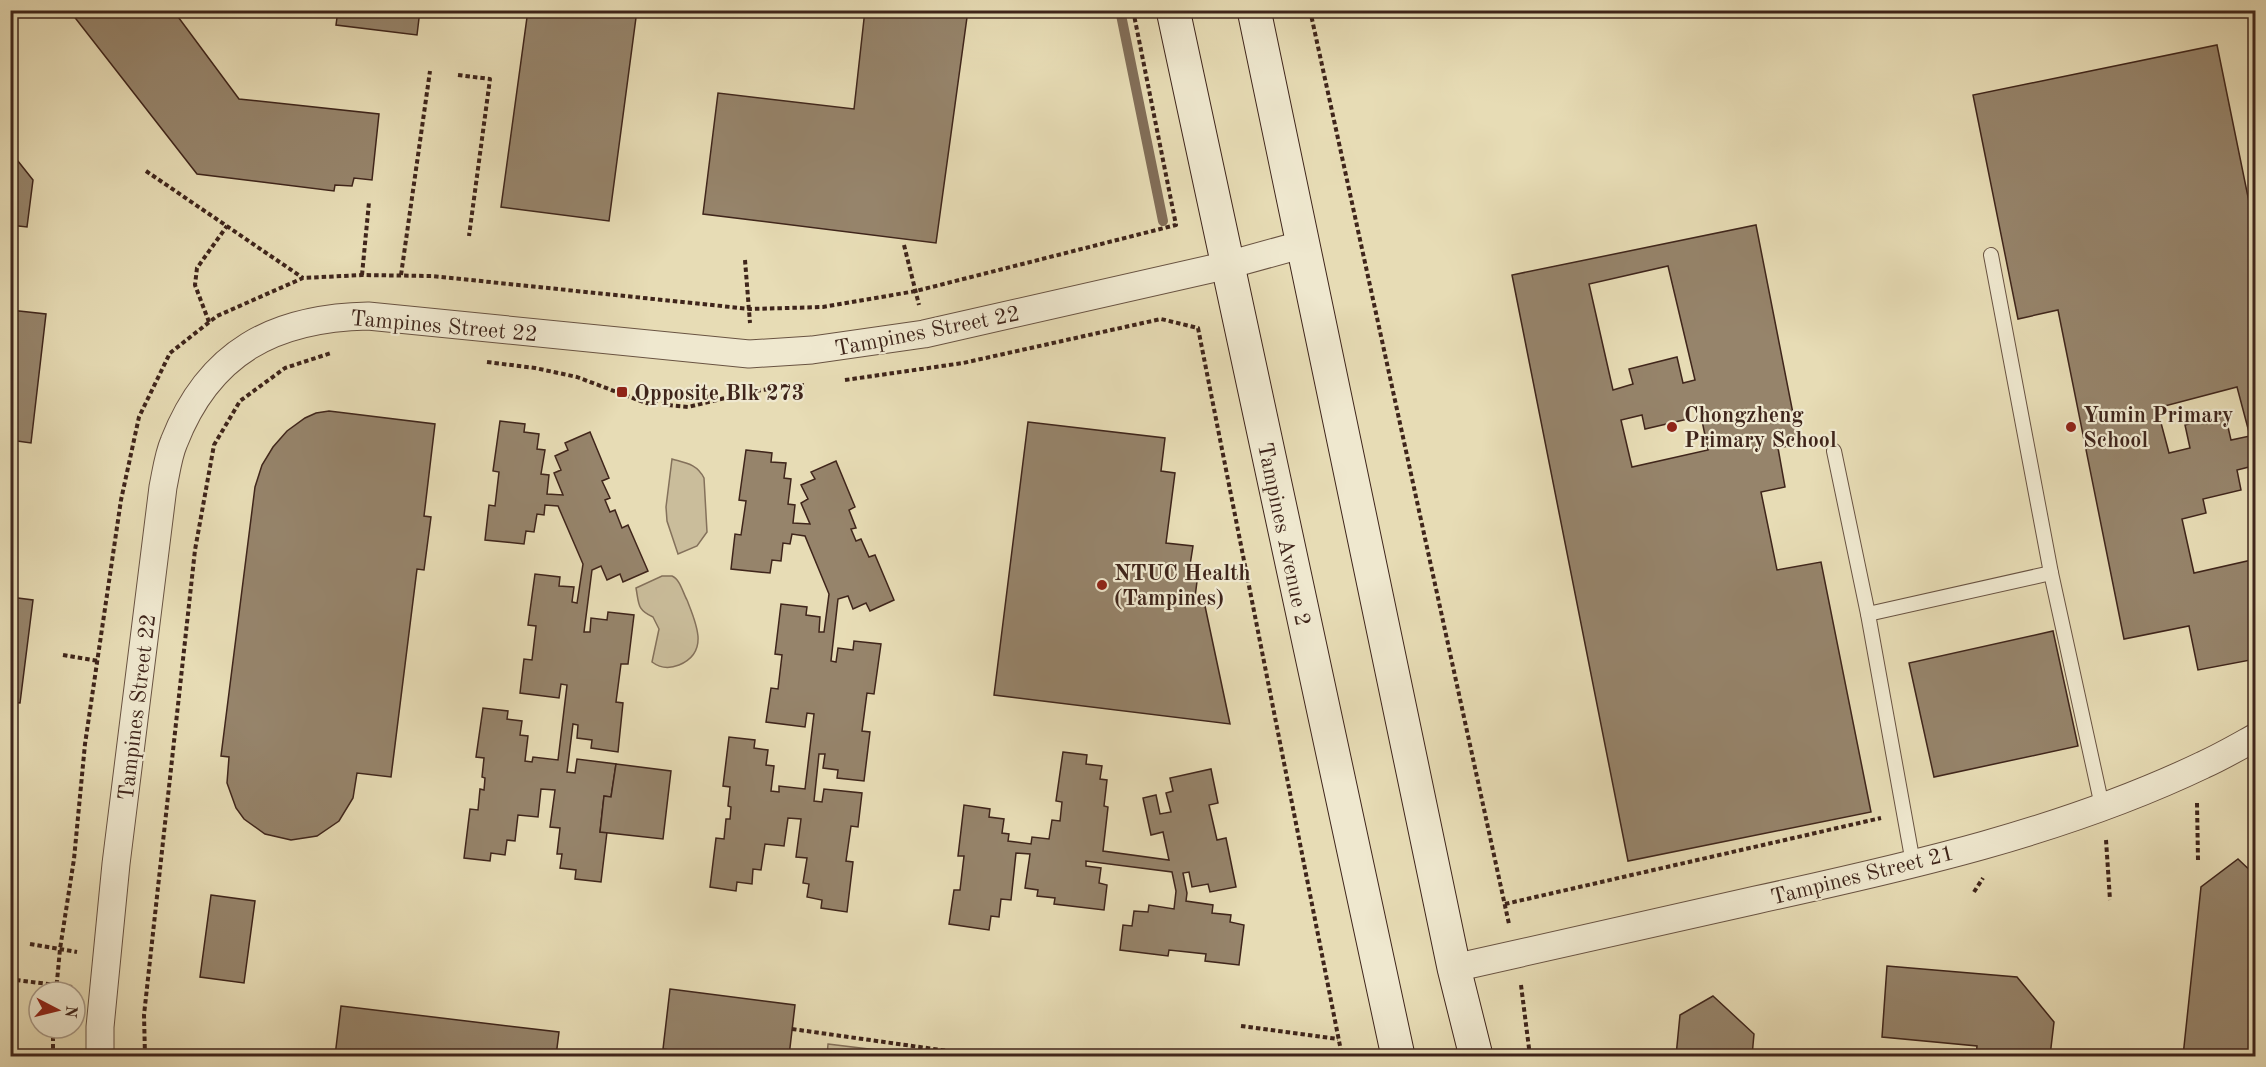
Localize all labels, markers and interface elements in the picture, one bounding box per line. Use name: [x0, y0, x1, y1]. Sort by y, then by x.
street label: Tampines Street 22: [833, 303, 1022, 361]
street label: Tampines Street 22: [349, 308, 538, 346]
place label: Opposite Blk 273: [634, 383, 804, 405]
marker: Opposite Blk 273: [615, 385, 629, 399]
place label: Chongzheng Primary School: [1684, 405, 1837, 452]
place label: Yumin Primary School: [2083, 405, 2233, 452]
marker: Chongzheng Primary School: [1665, 420, 1679, 434]
marker: Yumin Primary School: [2064, 420, 2078, 434]
street label: Tampines Avenue 2: [1253, 441, 1313, 628]
place label: NTUC Health (Tampines): [1114, 563, 1251, 610]
marker: NTUC Health (Tampines): [1095, 578, 1109, 592]
street label: Tampines Street 22: [116, 613, 160, 802]
street label: Tampines Street 21: [1769, 843, 1956, 909]
north arrow: [27, 980, 87, 1040]
text: N: [61, 1005, 79, 1019]

